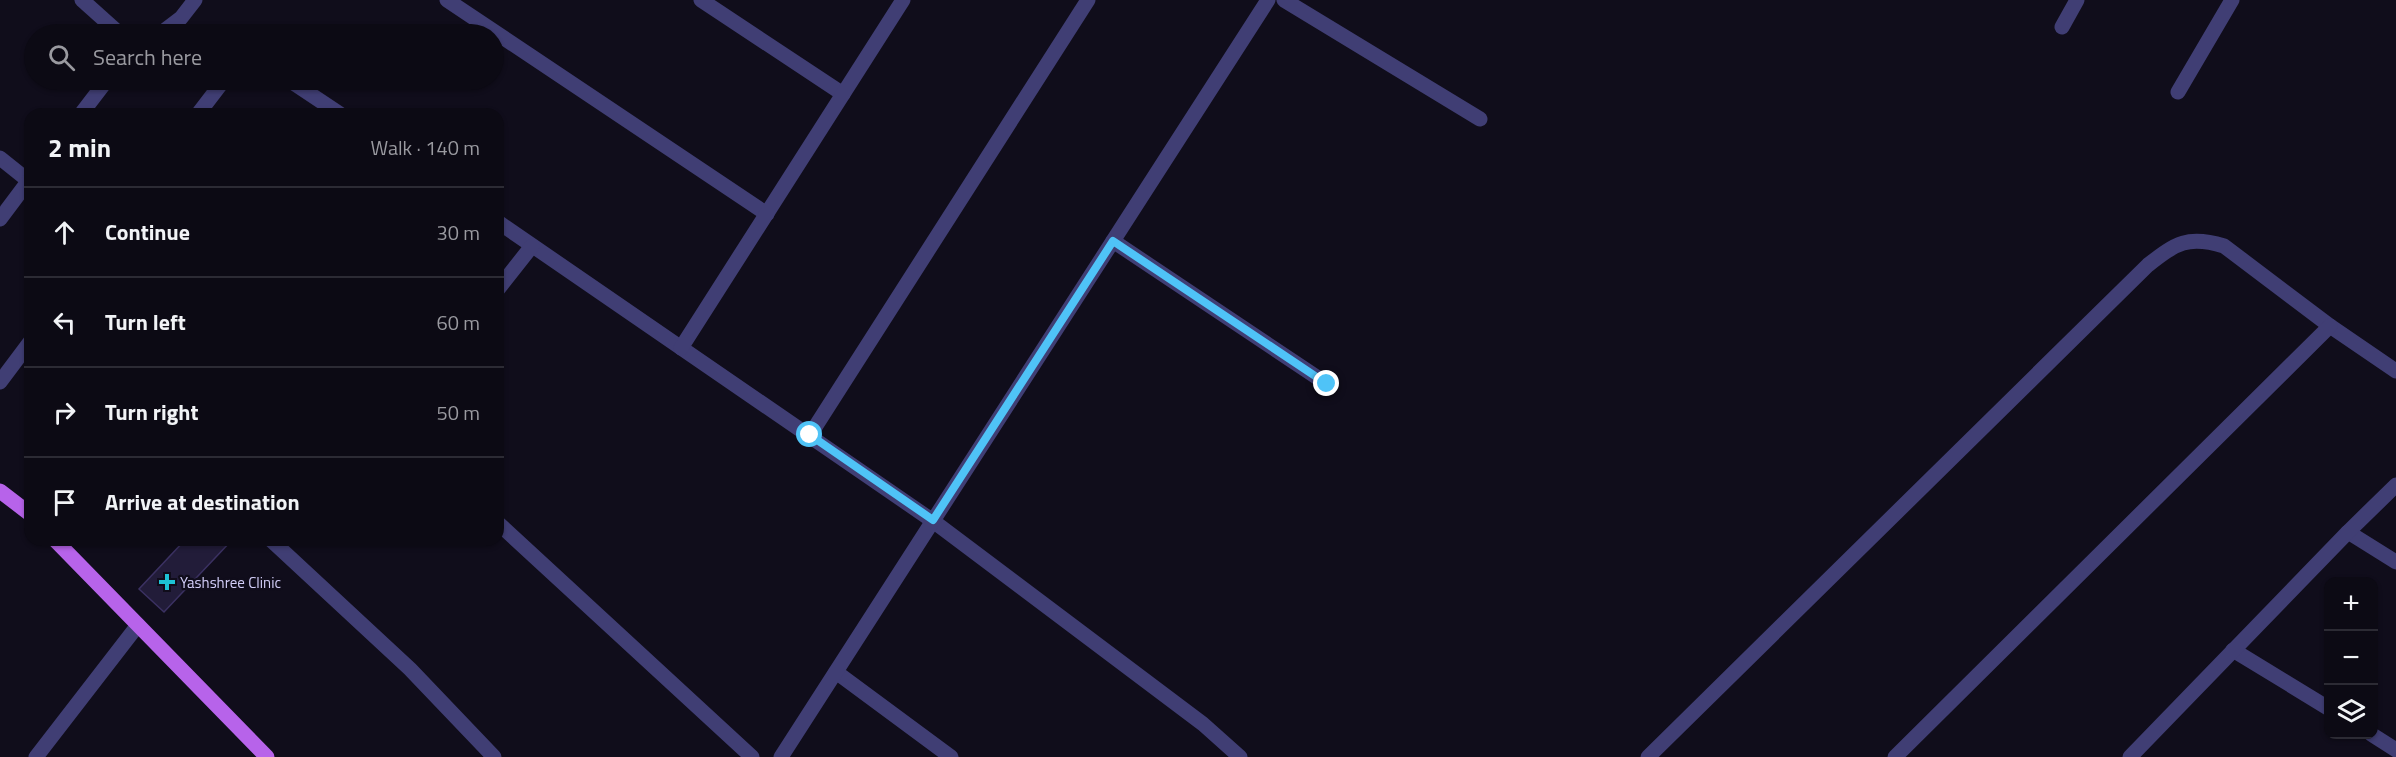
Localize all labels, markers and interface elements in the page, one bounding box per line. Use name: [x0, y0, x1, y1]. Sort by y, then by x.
search box: [24, 24, 504, 90]
text: Search here: [93, 40, 202, 74]
icon: search: [45, 41, 78, 74]
text: 2 min: [48, 128, 111, 167]
text: Walk · 140 m: [371, 132, 480, 163]
text: Continue: [105, 215, 190, 249]
icon: ahead: [48, 216, 81, 249]
text: 30 m: [436, 217, 480, 248]
text: Turn left: [105, 305, 186, 339]
icon: left: [48, 306, 81, 339]
text: 60 m: [436, 307, 480, 338]
route end: [1313, 370, 1339, 396]
text: Turn right: [105, 395, 199, 429]
icon: right: [48, 396, 81, 429]
text: 50 m: [436, 397, 480, 428]
route start: [796, 421, 822, 447]
text: Arrive at destination: [105, 485, 300, 519]
icon: arrive: [48, 486, 81, 519]
place label: Yashshree Clinic: [180, 571, 281, 594]
marker: Yashshree Clinic: [158, 573, 176, 591]
map controls: [2324, 577, 2378, 739]
button: +: [2324, 577, 2378, 631]
button: −: [2324, 631, 2378, 685]
button: layers: [2324, 685, 2378, 739]

